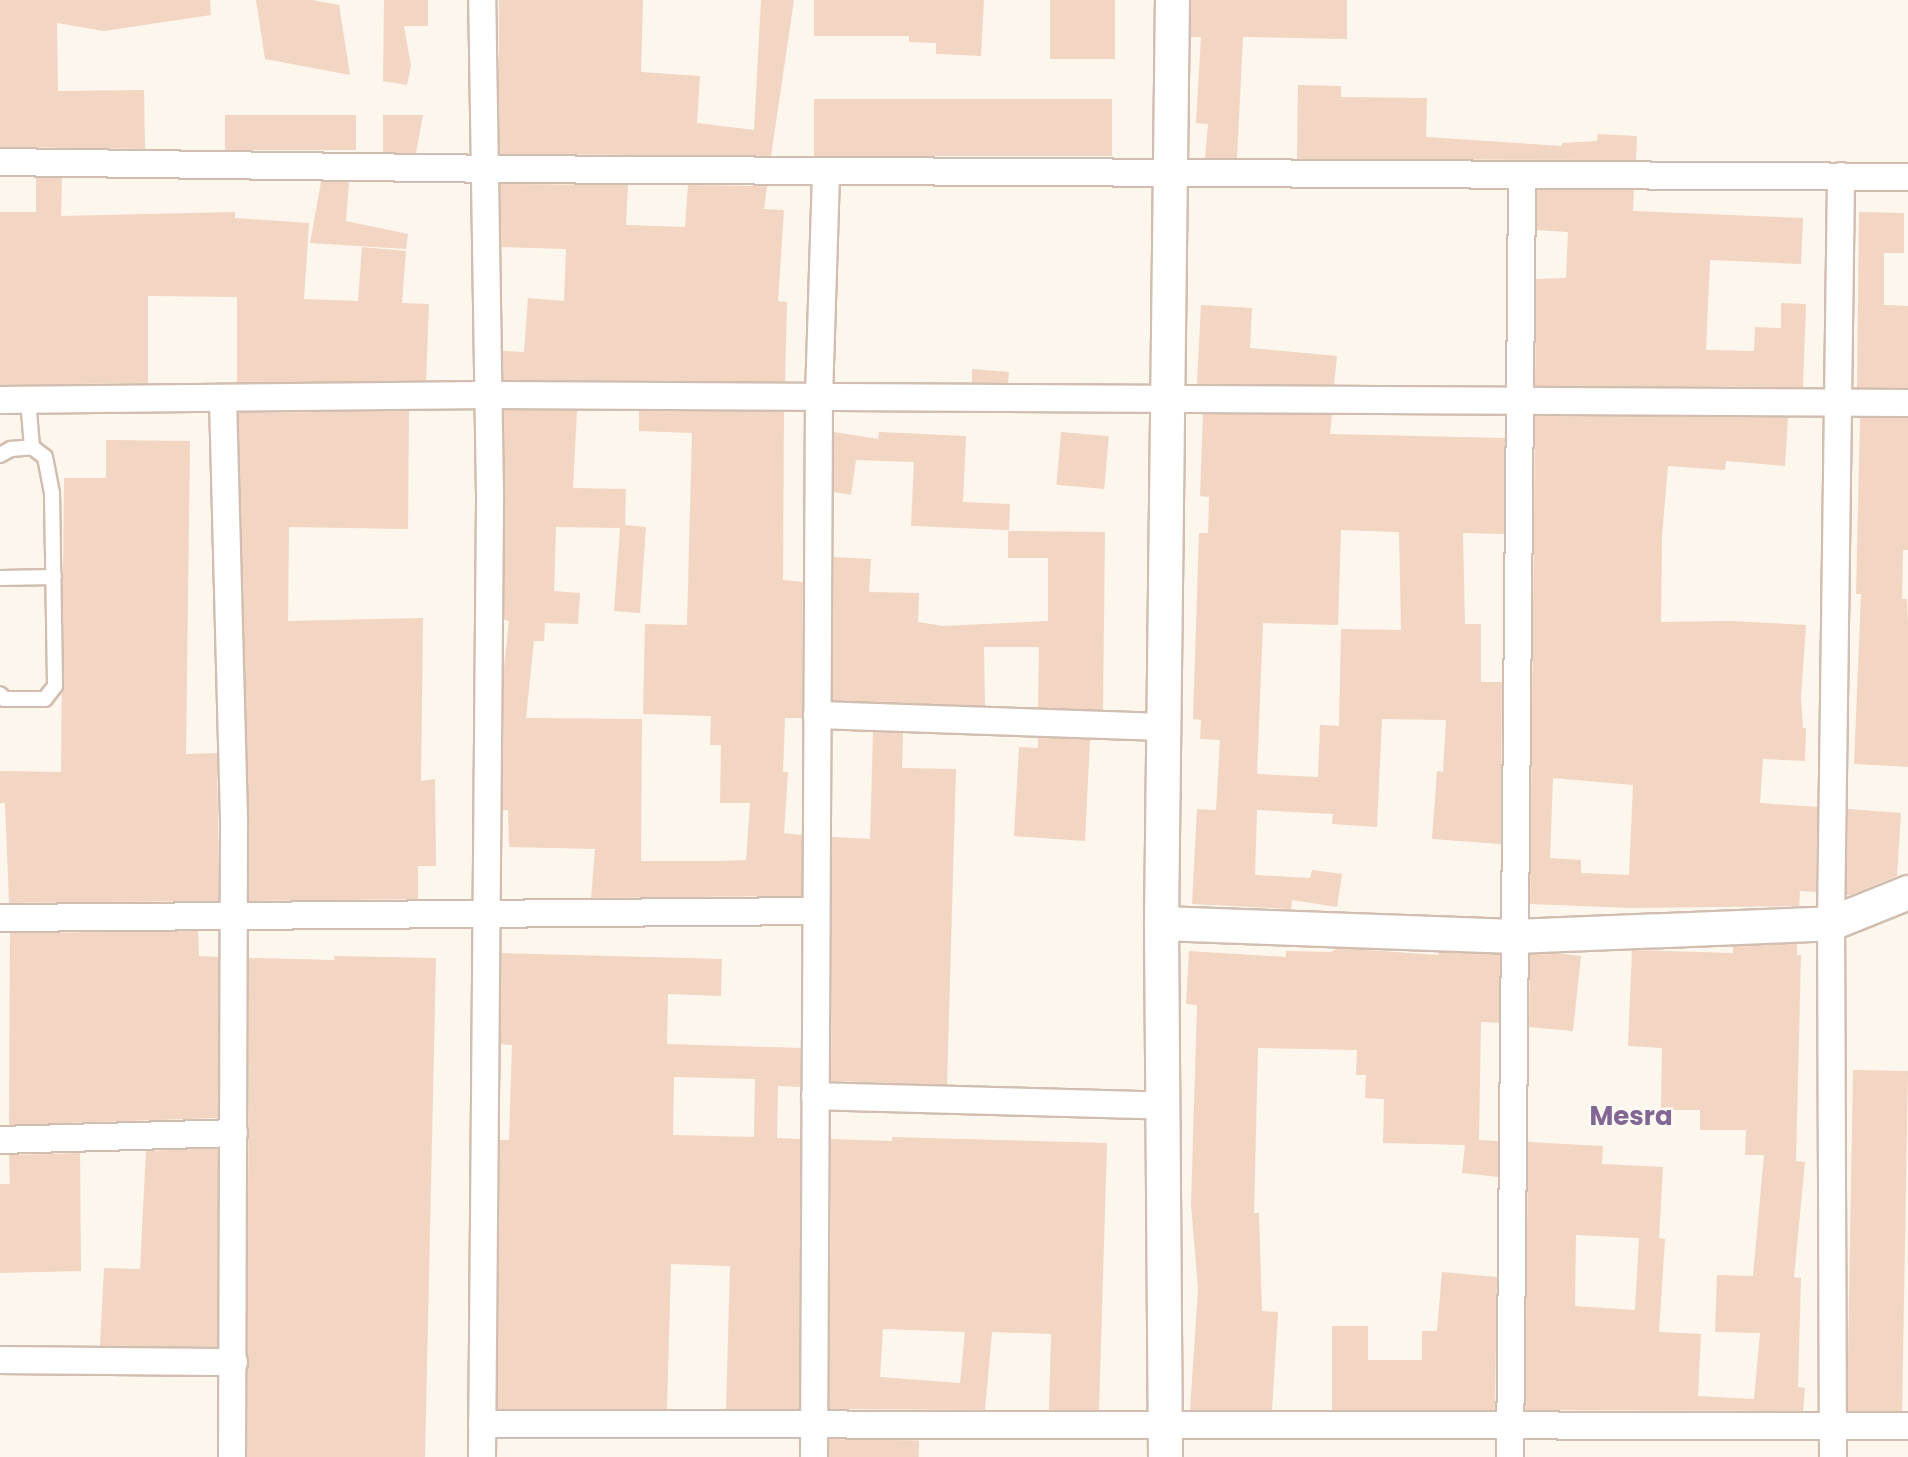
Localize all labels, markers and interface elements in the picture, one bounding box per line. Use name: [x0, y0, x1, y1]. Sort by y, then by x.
district label: Mesra: [1589, 1101, 1673, 1133]

